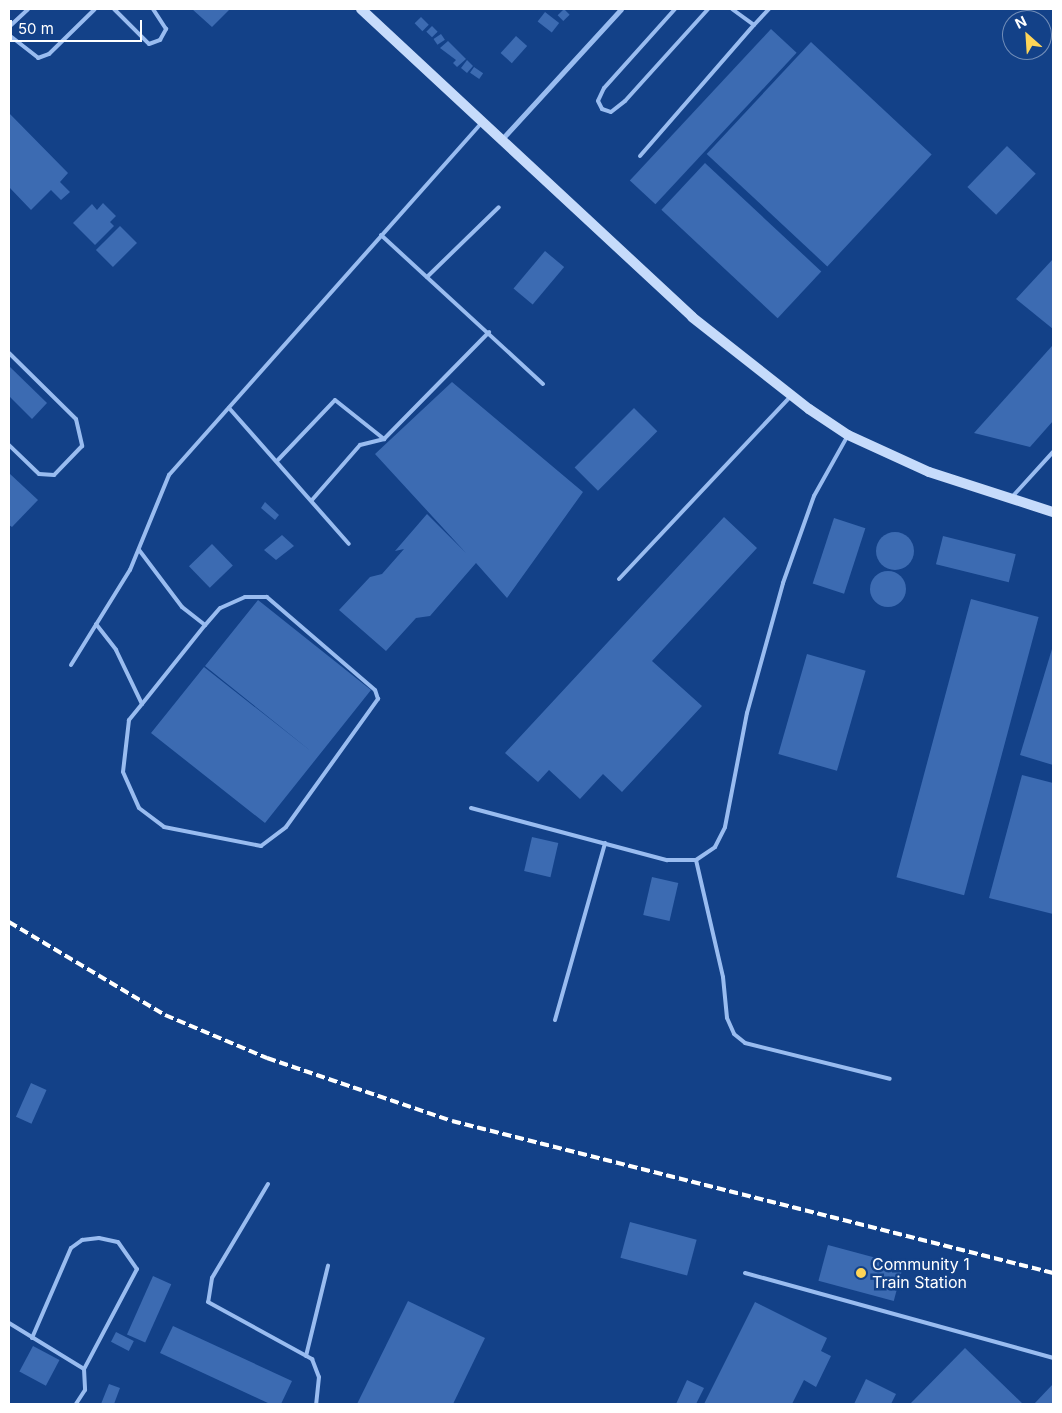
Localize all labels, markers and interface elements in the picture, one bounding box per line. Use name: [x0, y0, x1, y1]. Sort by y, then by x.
scale bar: [12, 10, 145, 42]
north arrow: [1002, 10, 1052, 60]
text: N: [1012, 12, 1029, 32]
text: 50 m: [18, 19, 54, 38]
place label: Community 1 Train Station: [872, 1254, 970, 1292]
marker: Community 1 Train Station: [854, 1266, 868, 1280]

